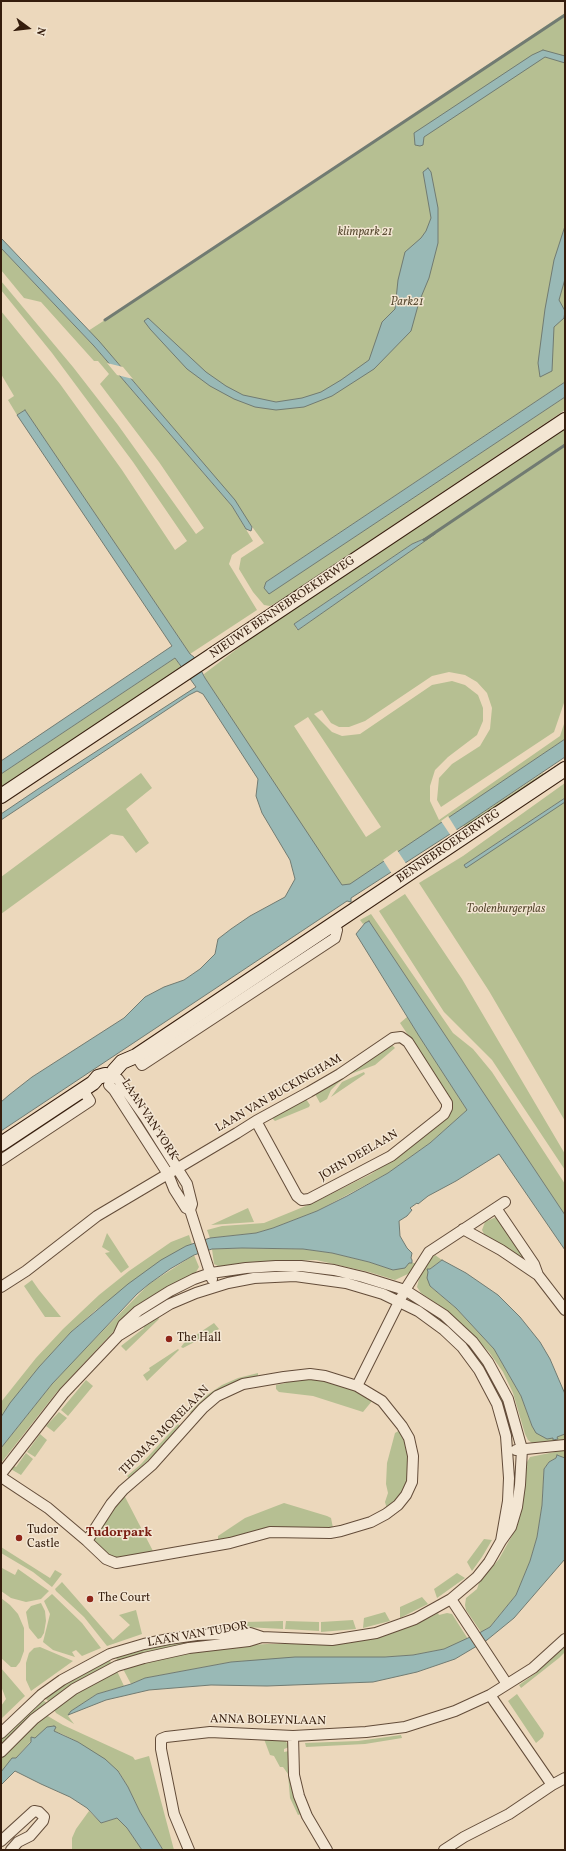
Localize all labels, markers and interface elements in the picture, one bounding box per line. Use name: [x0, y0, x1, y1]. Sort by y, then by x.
north arrow: [8, 8, 48, 48]
text: N: [32, 25, 48, 37]
park label: klimpark 21: [338, 226, 392, 240]
park label: Park21: [391, 296, 423, 310]
street label: NIEUWE BENNEBROEKERWEG: [208, 554, 358, 662]
street label: BENNEBROEKERWEG: [394, 807, 504, 887]
park label: Toolenburgerplas: [467, 903, 545, 917]
street label: LAAN VAN BUCKINGHAM: [213, 1052, 345, 1136]
street label: LAAN VAN YORK: [118, 1077, 180, 1163]
street label: JOHN DEELAAN: [317, 1128, 401, 1184]
place label: The Hall: [177, 1332, 221, 1346]
marker: The Hall: [164, 1334, 174, 1344]
street label: THOMAS MORELAAN: [117, 1383, 213, 1479]
place label: Tudor Castle: [27, 1524, 59, 1552]
district label: Tudorpark: [86, 1526, 152, 1542]
marker: Tudor Castle: [14, 1533, 24, 1543]
place label: The Court: [98, 1592, 150, 1606]
marker: The Court: [85, 1594, 95, 1604]
street label: LAAN VAN TUDOR: [146, 1619, 250, 1651]
street label: ANNA BOLEYNLAAN: [210, 1713, 326, 1729]

